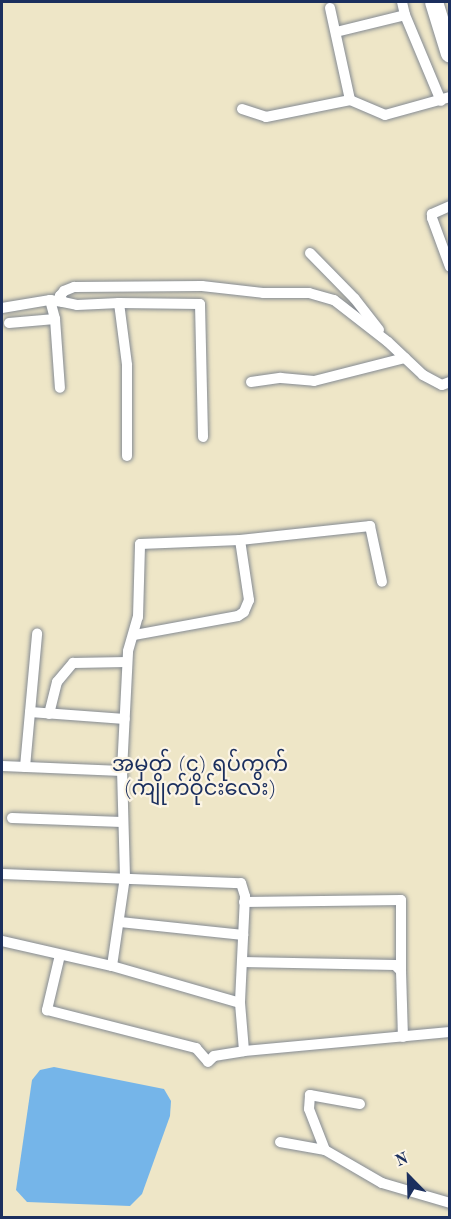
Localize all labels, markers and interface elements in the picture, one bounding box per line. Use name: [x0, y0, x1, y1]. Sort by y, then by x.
district label: အမှတ် (၄) ရပ်ကွက် (ကျိုက်ဝိုင်းလေး): [112, 753, 288, 803]
north arrow: [379, 1147, 439, 1207]
text: N: [393, 1151, 411, 1170]

